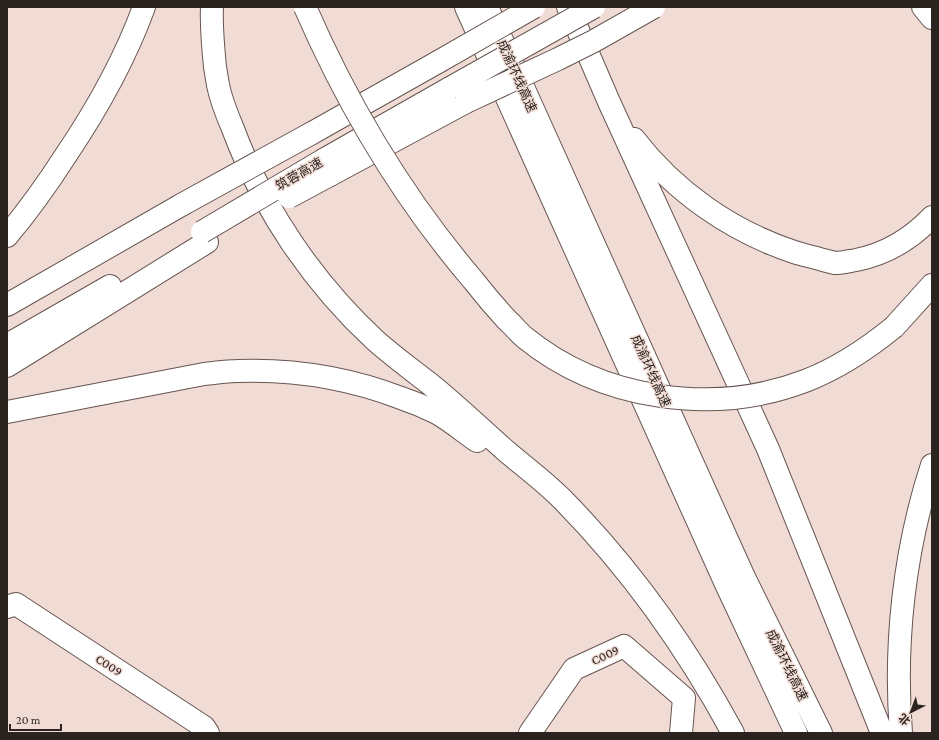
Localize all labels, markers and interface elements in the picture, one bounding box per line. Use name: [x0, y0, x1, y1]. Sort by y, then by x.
street label: 成渝环线高速: [494, 37, 540, 115]
street label: 筑蓉高速: [273, 155, 325, 193]
street label: 成渝环线高速: [628, 332, 674, 410]
street label: 成渝环线高速: [763, 627, 811, 703]
street label: C009: [589, 642, 621, 668]
street label: C009: [93, 651, 125, 679]
north arrow: [891, 692, 931, 732]
scale bar: [10, 706, 61, 732]
text: 北: [896, 711, 912, 728]
text: 20 m: [16, 713, 41, 727]

